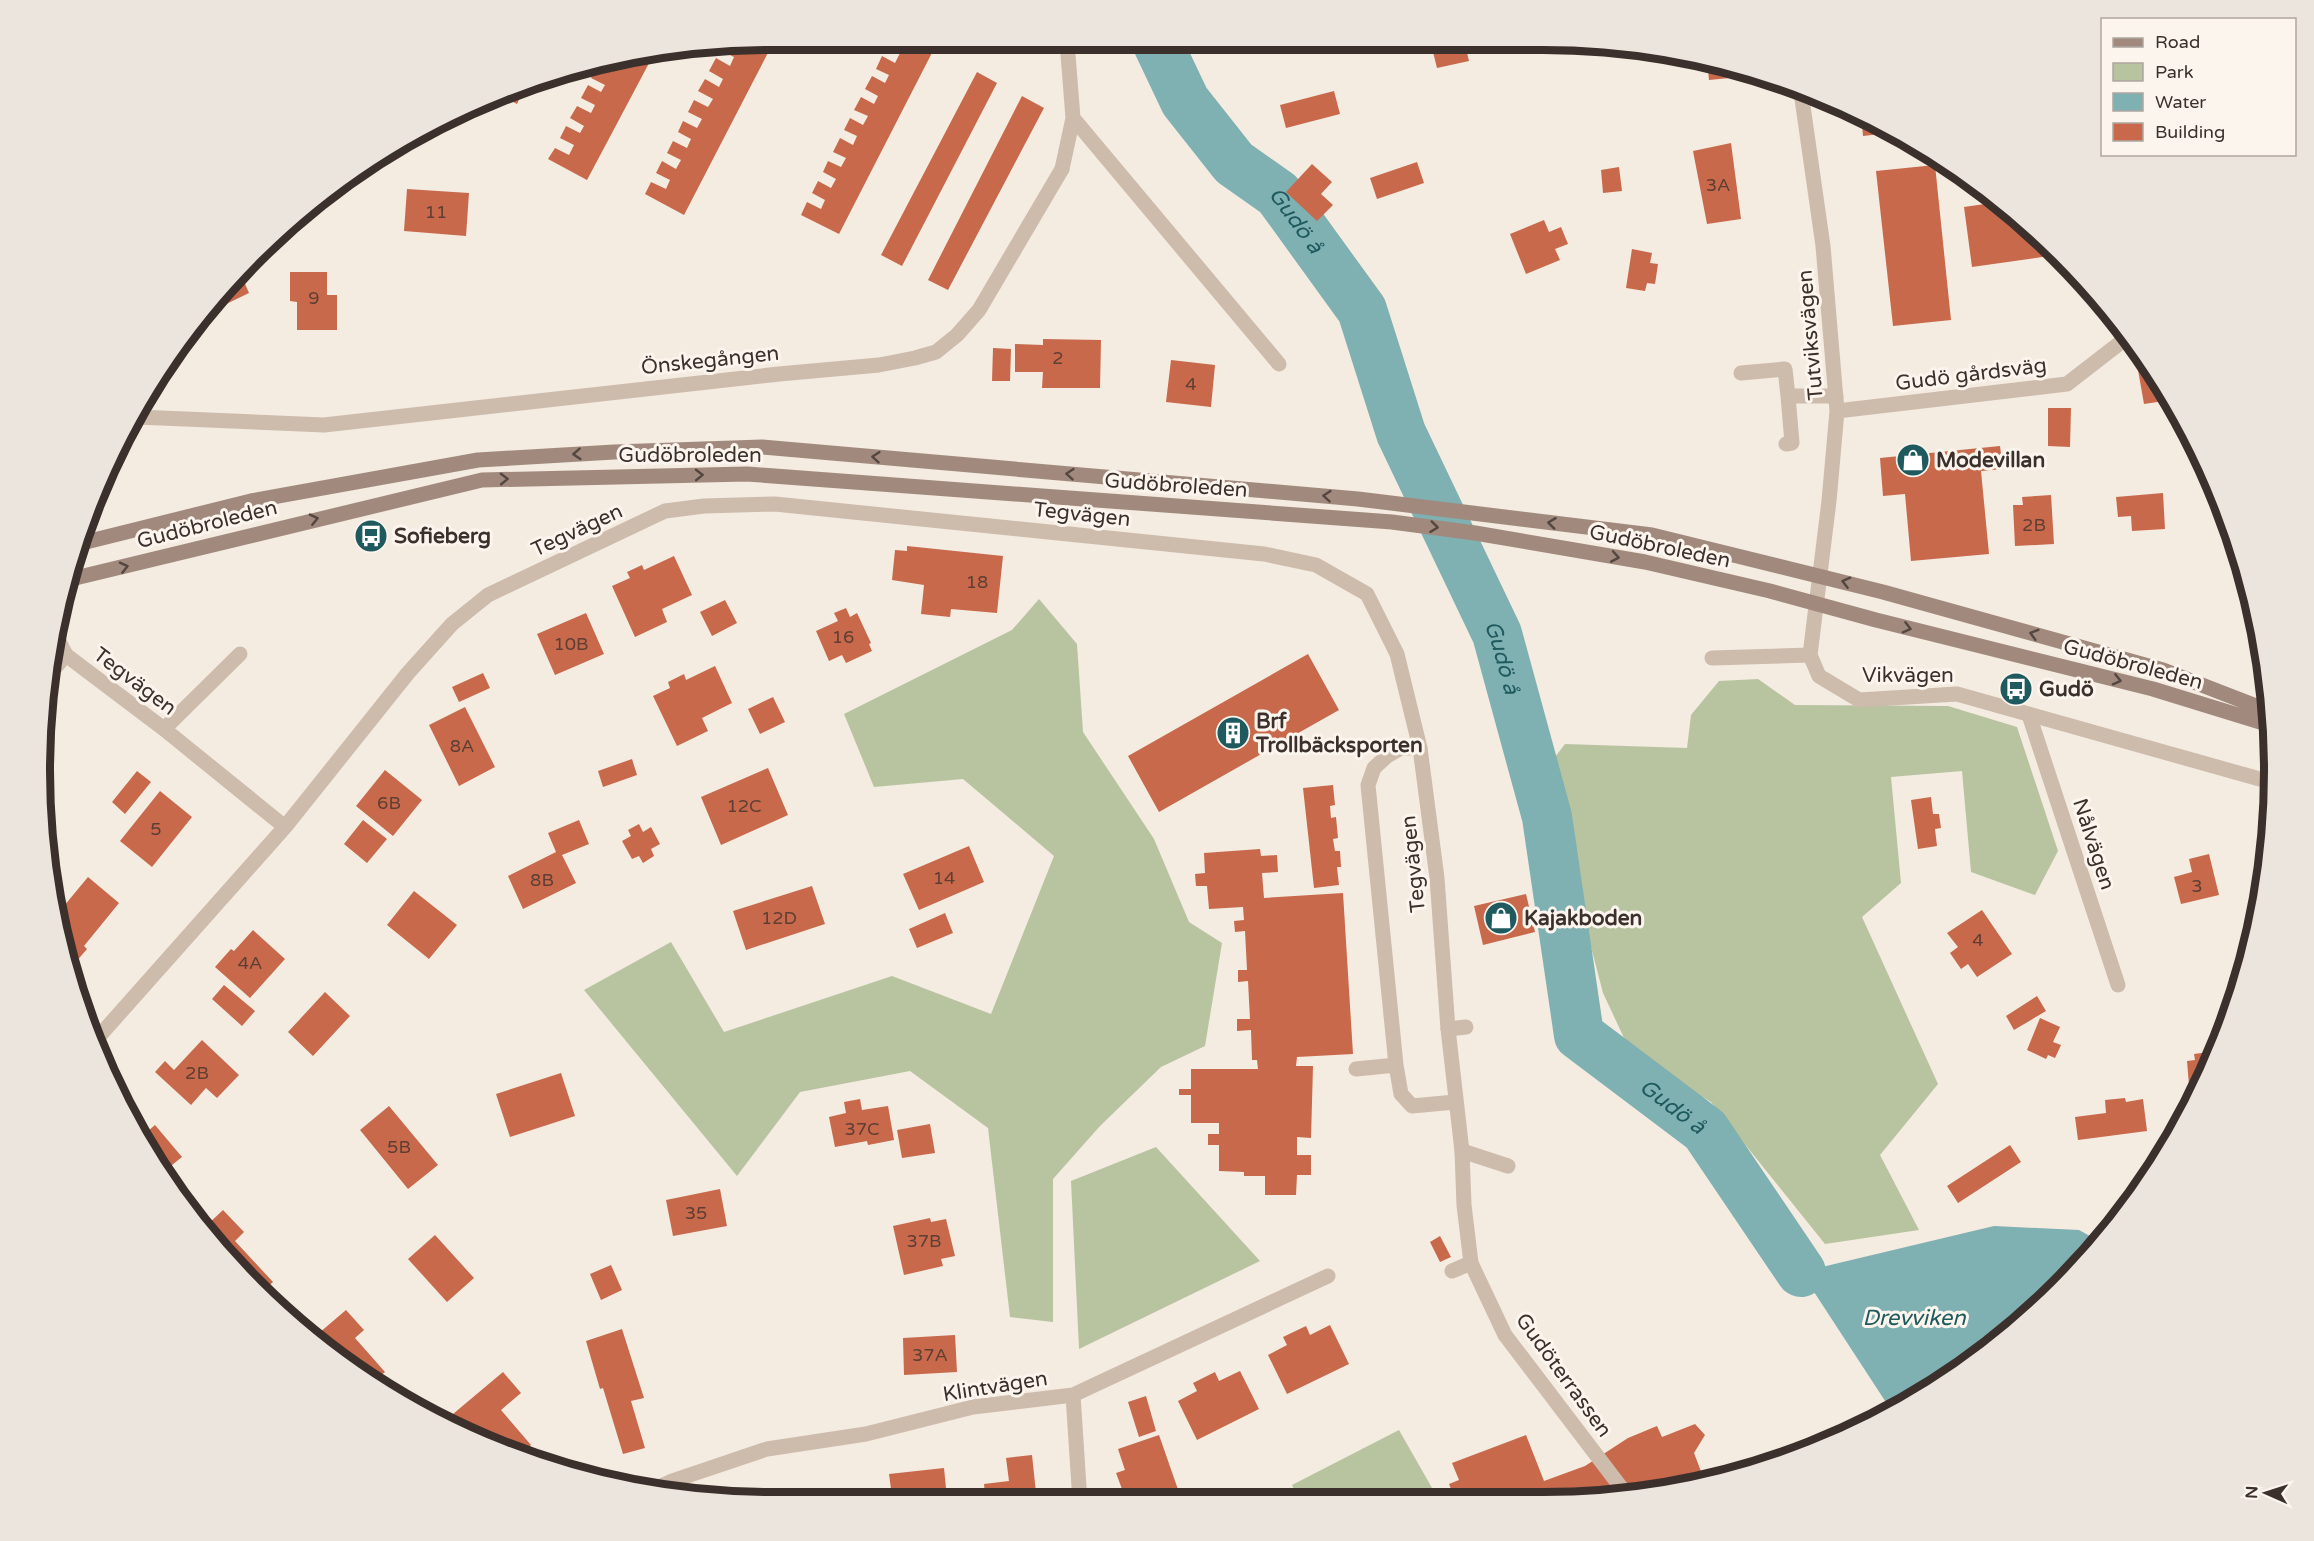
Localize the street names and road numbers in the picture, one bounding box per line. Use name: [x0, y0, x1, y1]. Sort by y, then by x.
street label: Tutviksvägen: [1792, 269, 1829, 401]
street label: Önskegången: [640, 341, 780, 380]
street label: Gudö gårdsväg: [1894, 353, 2048, 396]
street label: Gudöbroleden: [618, 443, 762, 468]
street label: Gudöbroleden: [1104, 468, 1248, 503]
street label: Gudöbroleden: [134, 495, 280, 554]
street label: Tegvägen: [1032, 497, 1132, 532]
street label: Tegvägen: [528, 499, 627, 562]
street label: Gudöbroleden: [1587, 519, 1733, 574]
street label: Gudöbroleden: [2060, 633, 2206, 695]
street label: Tegvägen: [88, 642, 181, 721]
street label: Vikvägen: [1862, 663, 1954, 688]
street label: Nålvägen: [2067, 795, 2120, 893]
street label: Tegvägen: [1396, 814, 1431, 914]
street label: Gudöterrassen: [1510, 1308, 1617, 1442]
street label: Klintvägen: [941, 1366, 1049, 1407]

